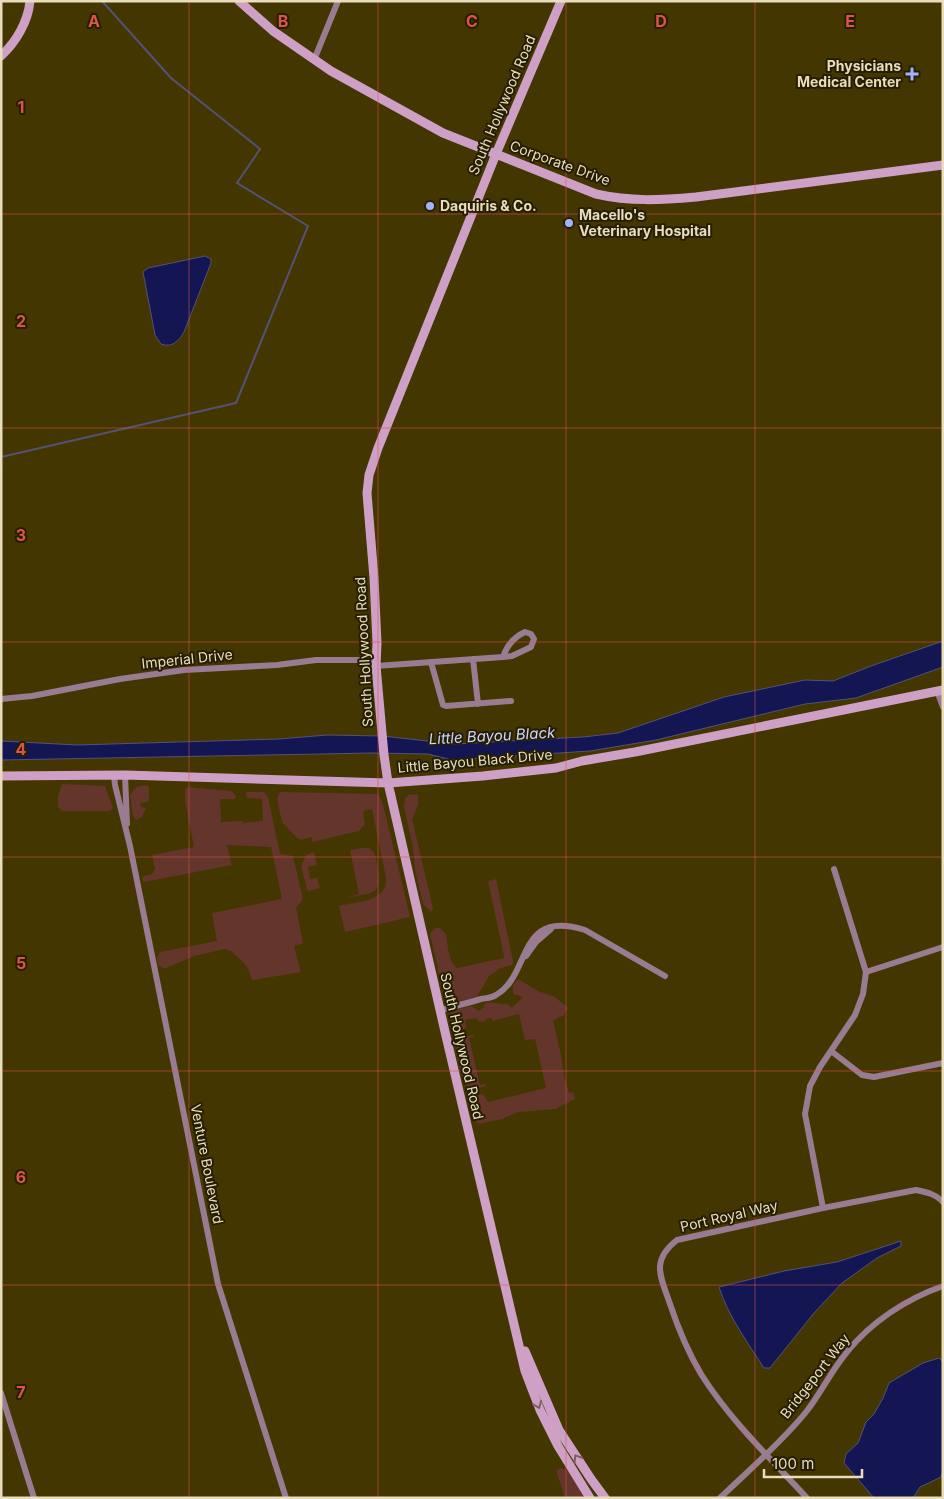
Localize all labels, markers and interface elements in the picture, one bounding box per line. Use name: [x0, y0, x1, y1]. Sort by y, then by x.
text: A: [88, 11, 100, 31]
text: B: [278, 11, 288, 31]
text: C: [466, 11, 478, 31]
text: D: [655, 11, 667, 31]
text: E: [845, 11, 855, 31]
street label: South Hollywood Road: [464, 32, 539, 177]
place label: Physicians Medical Center: [797, 57, 901, 90]
marker: Physicians Medical Center: [905, 67, 919, 81]
text: 1: [18, 97, 24, 117]
street label: Corporate Drive: [508, 137, 613, 189]
place label: Daquiris & Co.: [440, 197, 537, 214]
marker: Daquiris & Co.: [424, 200, 436, 212]
place label: Macello's Veterinary Hospital: [579, 206, 711, 239]
marker: Macello's Veterinary Hospital: [563, 217, 575, 229]
text: 2: [16, 311, 26, 331]
text: 3: [16, 525, 26, 545]
street label: South Hollywood Road: [351, 577, 376, 727]
street label: Imperial Drive: [141, 645, 233, 672]
water label: Little Bayou Black: [428, 723, 556, 748]
text: 4: [16, 739, 27, 759]
street label: Little Bayou Black Drive: [397, 745, 553, 776]
text: 5: [16, 953, 26, 973]
street label: South Hollywood Road: [437, 971, 488, 1121]
street label: Venture Boulevard: [188, 1103, 227, 1225]
text: 6: [16, 1167, 26, 1187]
street label: Port Royal Way: [678, 1196, 780, 1235]
street label: Bridgeport Way: [776, 1330, 853, 1421]
text: 7: [16, 1382, 26, 1402]
one-way arrow: [532, 1400, 543, 1409]
scale bar: [764, 1446, 862, 1478]
one-way arrow: [574, 1454, 583, 1463]
text: 100 m: [772, 1454, 814, 1473]

